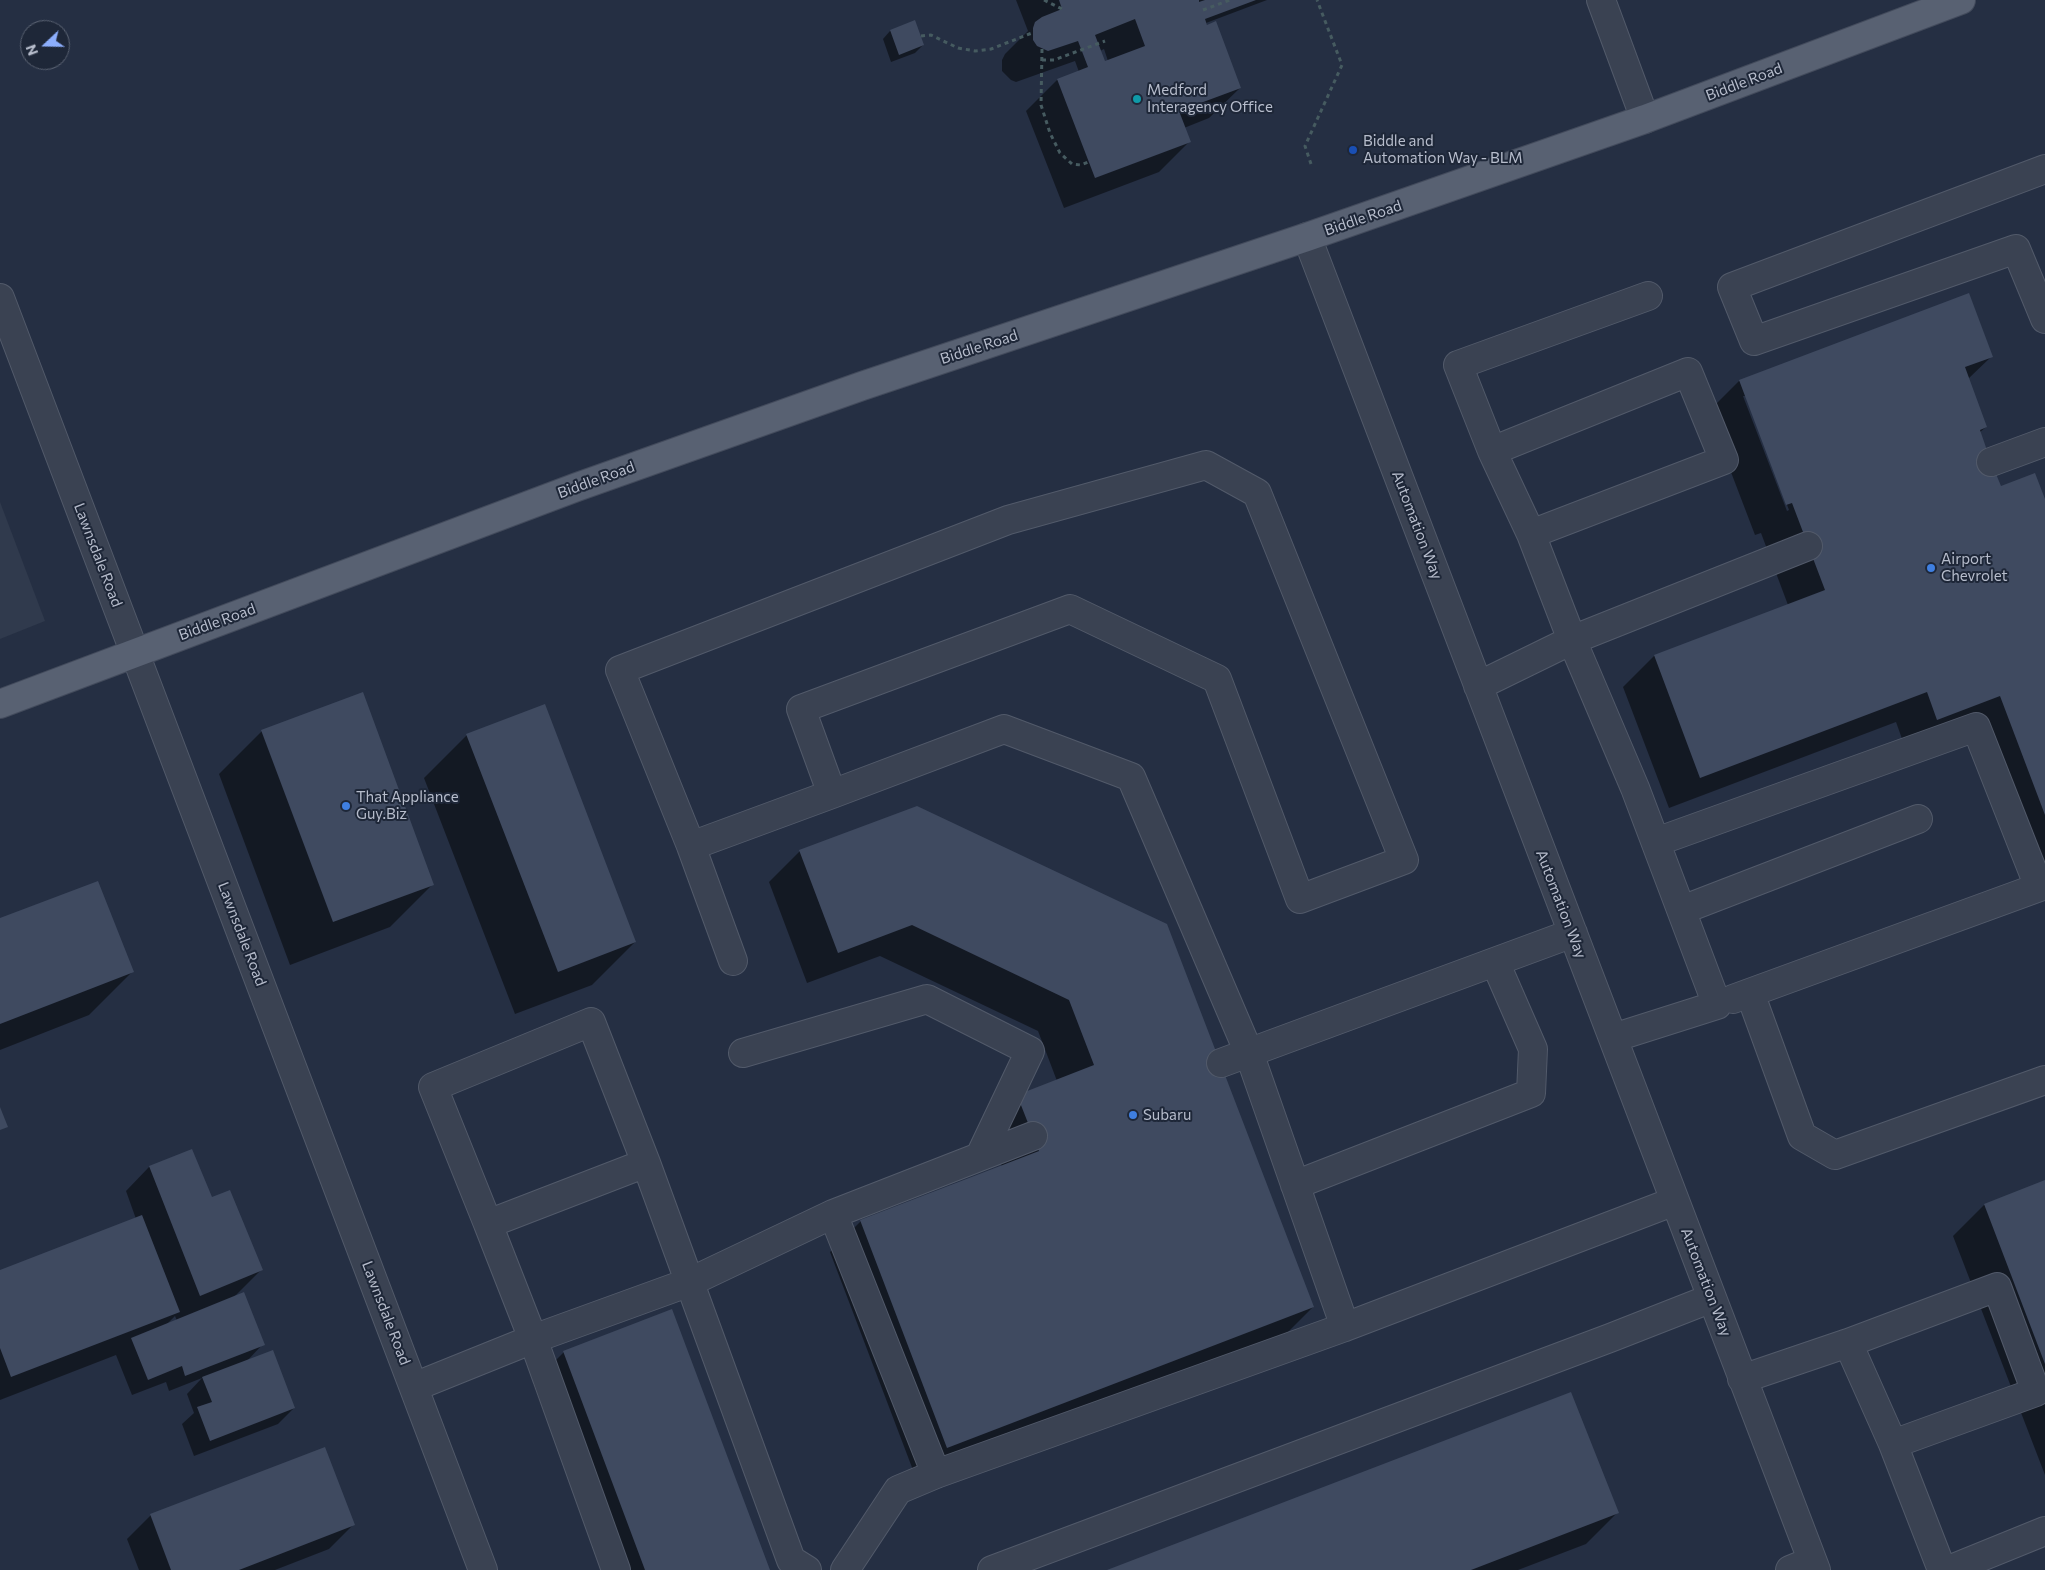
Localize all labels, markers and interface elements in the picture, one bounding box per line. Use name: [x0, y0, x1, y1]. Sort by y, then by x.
north arrow: [20, 20, 70, 70]
text: N: [22, 42, 41, 58]
street label: Biddle Road: [1703, 59, 1785, 105]
place label: Medford Interagency Office: [1147, 81, 1273, 116]
marker: Medford Interagency Office: [1131, 93, 1143, 105]
place label: Biddle and Automation Way - BLM: [1363, 132, 1523, 167]
marker: Biddle and Automation Way - BLM: [1347, 144, 1359, 156]
street label: Biddle Road: [1322, 196, 1404, 240]
street label: Biddle Road: [938, 326, 1020, 368]
street label: Biddle Road: [555, 458, 637, 502]
street label: Automation Way: [1388, 468, 1446, 582]
street label: Lawnsdale Road: [70, 501, 126, 609]
place label: Airport Chevrolet: [1941, 550, 2008, 585]
marker: Airport Chevrolet: [1925, 562, 1937, 574]
street label: Biddle Road: [176, 600, 258, 644]
place label: That Appliance Guy.Biz: [356, 788, 459, 823]
marker: That Appliance Guy.Biz: [340, 800, 352, 812]
street label: Automation Way: [1532, 847, 1590, 961]
street label: Lawnsdale Road: [214, 880, 270, 988]
place label: Subaru: [1143, 1106, 1191, 1124]
marker: Subaru: [1127, 1109, 1139, 1121]
street label: Automation Way: [1677, 1225, 1735, 1339]
street label: Lawnsdale Road: [358, 1259, 414, 1367]

